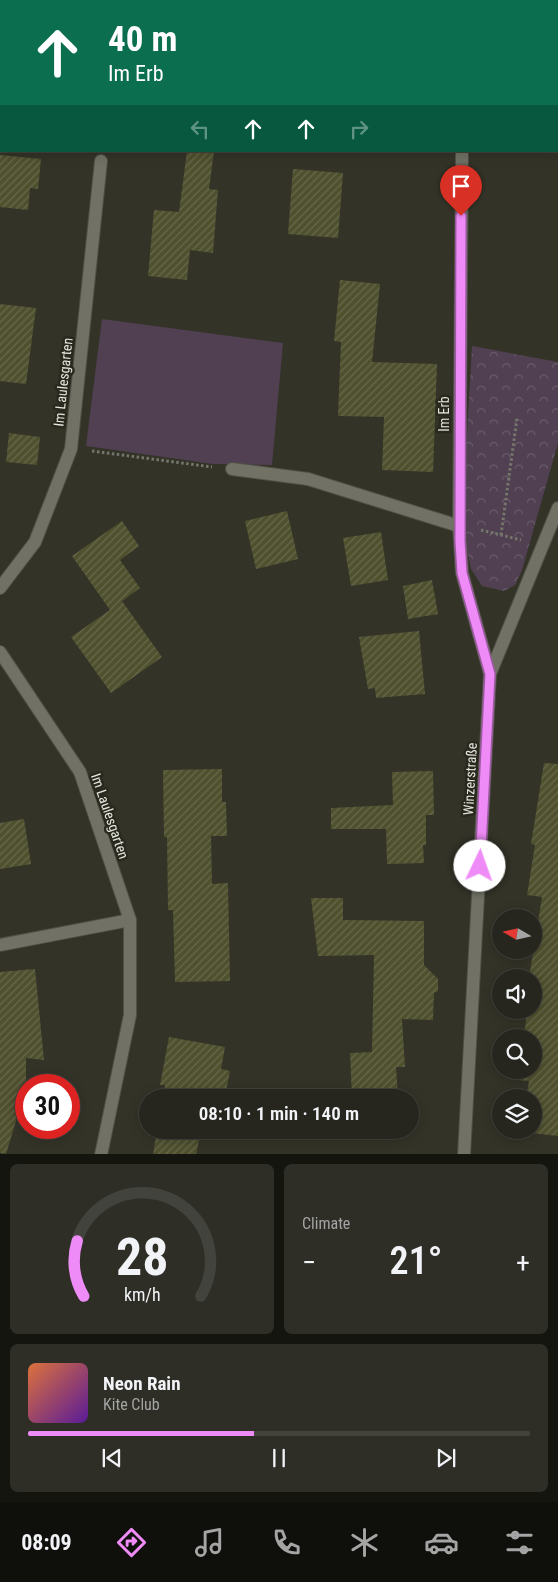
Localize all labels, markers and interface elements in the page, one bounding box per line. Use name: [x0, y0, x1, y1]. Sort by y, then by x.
text: 40 m: [108, 19, 177, 60]
icon: ahead: [25, 20, 90, 85]
text: Im Erb: [108, 61, 164, 86]
icon: left: [186, 115, 214, 143]
icon: ahead: [239, 115, 267, 143]
icon: ahead: [292, 115, 320, 143]
icon: right: [345, 115, 373, 143]
pin: [440, 165, 482, 216]
icon: arrive: [447, 172, 475, 200]
street label: Im Laulesgarten: [50, 337, 76, 427]
street label: Im Erb: [436, 396, 452, 432]
street label: Winzerstraße: [460, 742, 480, 816]
street label: Im Laulesgarten: [88, 771, 132, 861]
position arrow: [453, 839, 505, 891]
north arrow: [492, 909, 542, 959]
map controls: [492, 909, 542, 1139]
button: sound: [492, 969, 542, 1019]
button: search: [492, 1029, 542, 1079]
speed limit sign: 30: [15, 1074, 80, 1139]
button: layers: [492, 1089, 542, 1139]
text: 08:10 · 1 min · 140 m: [199, 1102, 359, 1125]
text: Climate: [302, 1214, 350, 1233]
text: 28: [116, 1227, 168, 1288]
text: 21°: [390, 1239, 442, 1283]
text: −: [302, 1246, 316, 1279]
text: +: [516, 1246, 530, 1279]
text: km/h: [124, 1284, 160, 1305]
text: Neon Rain: [103, 1372, 181, 1395]
text: Kite Club: [103, 1395, 160, 1414]
icon: previous: [98, 1444, 126, 1472]
icon: pause: [265, 1444, 293, 1472]
icon: next: [432, 1444, 460, 1472]
icon: directions: [114, 1525, 149, 1560]
icon: music: [192, 1525, 227, 1560]
icon: phone: [269, 1525, 304, 1560]
icon: climate: [347, 1525, 382, 1560]
icon: car: [424, 1525, 459, 1560]
icon: filters: [502, 1525, 537, 1560]
text: 08:09: [21, 1530, 72, 1555]

